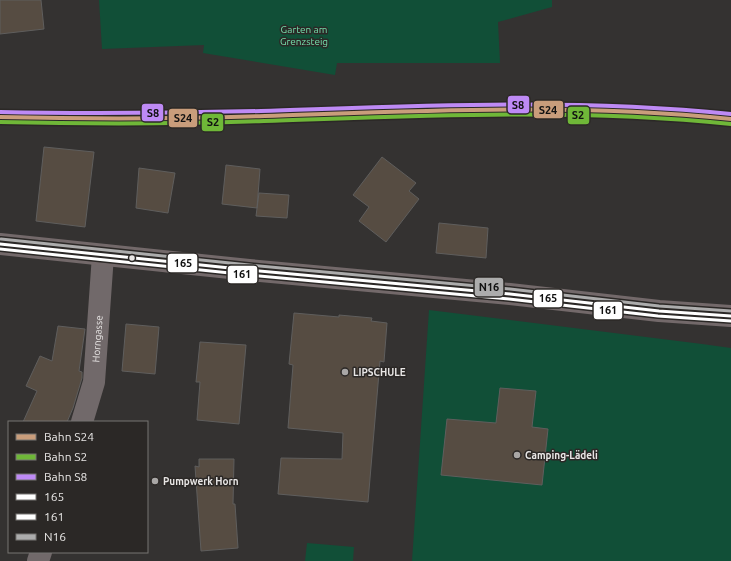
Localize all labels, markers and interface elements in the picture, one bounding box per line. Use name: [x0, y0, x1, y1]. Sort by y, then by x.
park label: Garten am Grenzsteig: [280, 24, 328, 47]
line badge: S8: [507, 95, 530, 114]
text: S8: [512, 99, 524, 111]
line badge: S24: [533, 100, 564, 119]
line badge: S8: [141, 103, 164, 122]
text: S24: [539, 104, 557, 116]
line badge: S2: [567, 106, 590, 125]
text: S8: [147, 107, 159, 119]
line badge: S24: [168, 108, 198, 128]
text: S2: [572, 109, 584, 121]
text: S24: [174, 112, 192, 124]
line badge: S2: [201, 113, 224, 132]
text: S2: [207, 116, 219, 128]
unlabelled marker: [127, 253, 137, 263]
line badge: 165: [167, 253, 198, 273]
text: 165: [174, 257, 192, 269]
line badge: 161: [227, 265, 258, 284]
text: 161: [233, 268, 251, 280]
line badge: N16: [474, 277, 504, 297]
text: N16: [479, 281, 499, 293]
line badge: 165: [533, 289, 563, 308]
text: 165: [539, 292, 557, 304]
line badge: 161: [593, 301, 623, 320]
text: 161: [599, 304, 617, 316]
street label: Horngasse: [90, 315, 105, 363]
marker: LIPSCHULE: [340, 367, 350, 377]
place label: LIPSCHULE: [353, 367, 406, 378]
legend: [8, 421, 148, 553]
text: Bahn S24: [44, 430, 94, 443]
text: Bahn S2: [44, 450, 87, 463]
marker: Camping-Lädeli: [512, 450, 522, 460]
place label: Camping-Lädeli: [525, 450, 598, 461]
text: Bahn S8: [44, 470, 88, 483]
marker: Pumpwerk Horn: [150, 476, 160, 486]
place label: Pumpwerk Horn: [163, 476, 239, 487]
text: 165: [44, 490, 64, 503]
text: 161: [44, 510, 64, 523]
text: N16: [44, 530, 66, 543]

